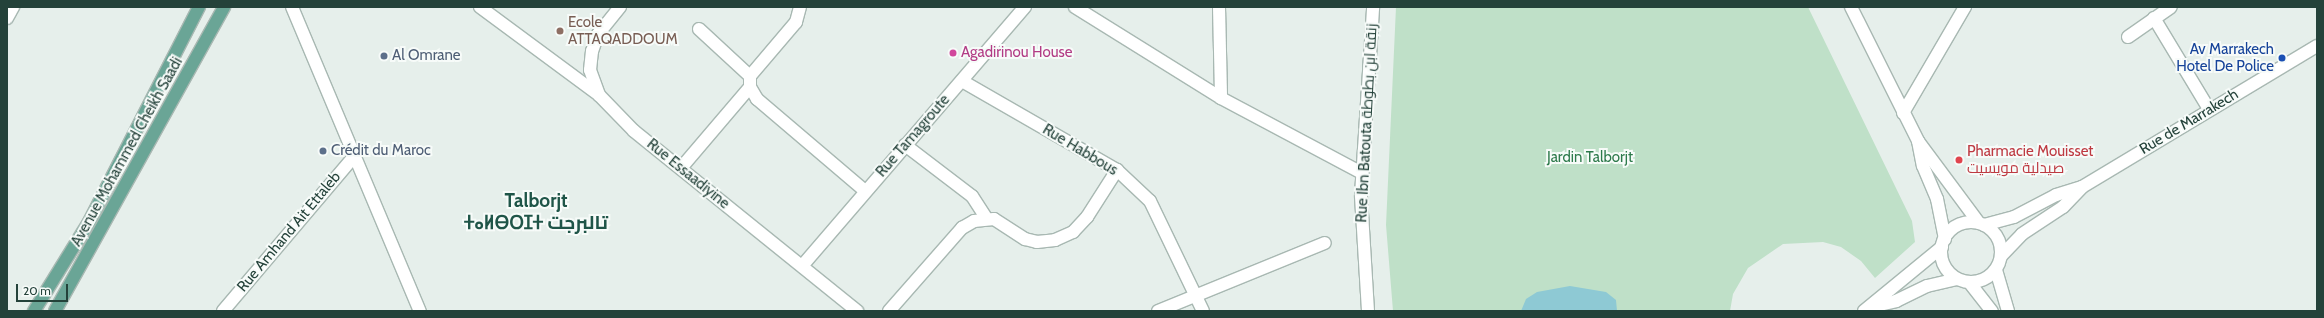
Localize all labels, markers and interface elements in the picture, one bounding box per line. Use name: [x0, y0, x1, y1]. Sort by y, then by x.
place label: Ecole ATTAQADDOUM: [568, 13, 678, 48]
street label: Rue Ibn Batouta زنقة ابن بطوطة: [1353, 23, 1381, 223]
marker: Ecole ATTAQADDOUM: [555, 26, 565, 36]
place label: Av Marrakech Hotel De Police: [2176, 40, 2274, 75]
place label: Agadirinou House: [961, 44, 1072, 62]
place label: Al Omrane: [392, 47, 461, 65]
marker: Agadirinou House: [948, 48, 958, 58]
marker: Al Omrane: [379, 51, 389, 61]
marker: Av Marrakech Hotel De Police: [2277, 53, 2287, 63]
street label: Avenue Mohammed Cheikh Saadi: [67, 54, 187, 250]
street label: Rue de Marrakech: [2136, 85, 2242, 159]
street label: Rue Tamagroute: [872, 91, 954, 181]
street label: Rue Habbous: [1039, 121, 1121, 179]
street label: Rue Essaadiyine: [643, 135, 733, 213]
place label: Crédit du Maroc: [331, 142, 431, 160]
place label: Pharmacie Mouisset صيدلية مويسيت: [1967, 142, 2093, 177]
marker: Crédit du Maroc: [318, 146, 328, 156]
park label: Jardin Talborjt: [1547, 149, 1633, 167]
marker: Pharmacie Mouisset صيدلية مويسيت: [1954, 155, 1964, 165]
street label: Rue Amhand Ait Ettaleb: [233, 168, 345, 296]
district label: Talborjt ⵜⴰⵍⴱⵔⵊⵜ تالبرجت: [464, 190, 608, 234]
scale bar: [18, 276, 70, 302]
text: 20 m: [23, 283, 51, 298]

